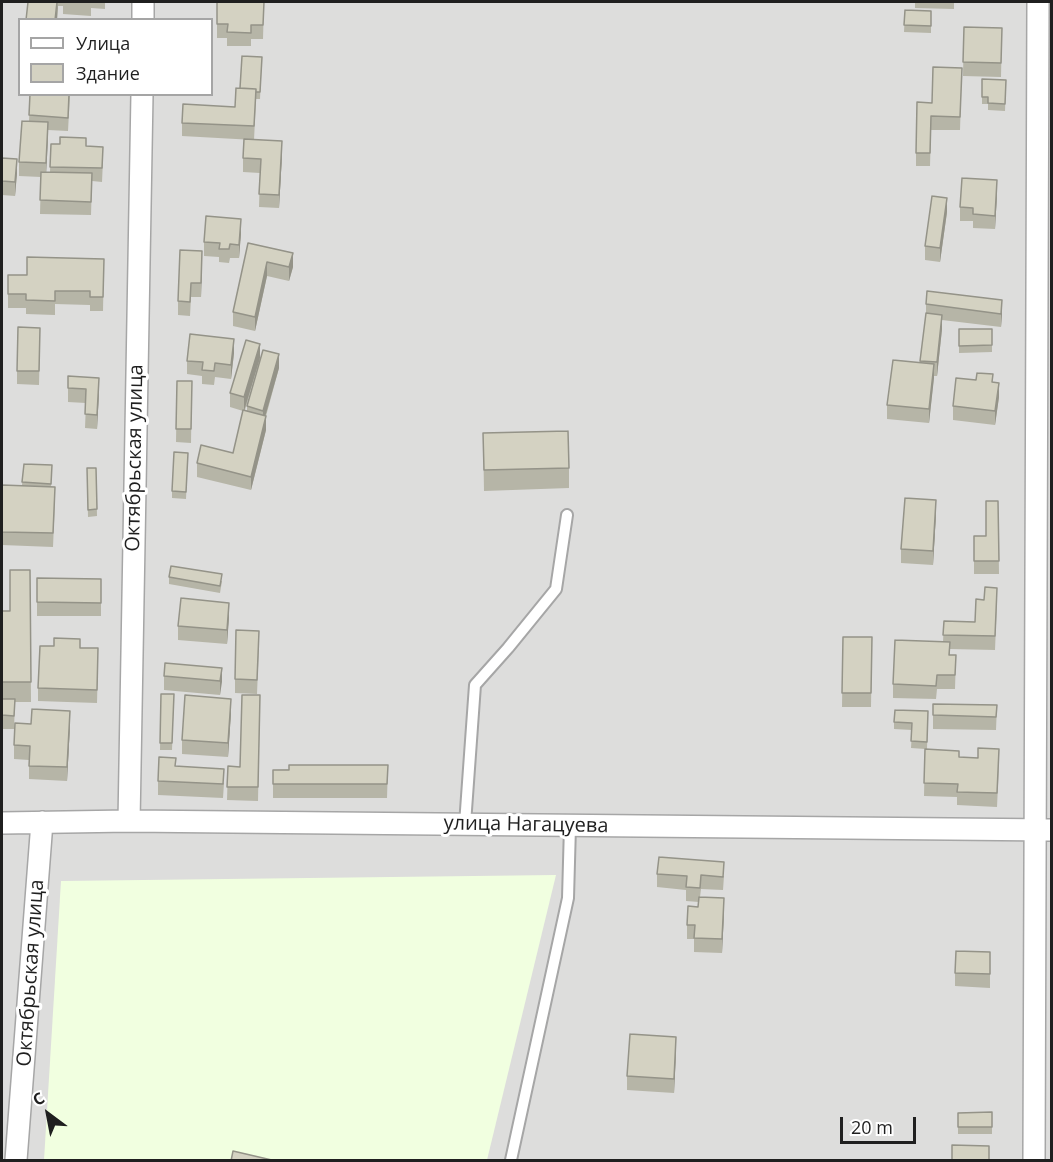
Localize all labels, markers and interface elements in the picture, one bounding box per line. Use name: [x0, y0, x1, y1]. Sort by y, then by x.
legend: [18, 18, 213, 96]
text: Улица: [76, 31, 130, 55]
text: Здание: [76, 61, 140, 85]
street label: Октябрьская улица: [121, 364, 149, 552]
street label: улица Нагацуева: [443, 812, 609, 838]
street label: Октябрьская улица: [12, 879, 50, 1067]
north arrow: [18, 1084, 78, 1144]
text: С: [28, 1087, 49, 1111]
scale bar: [843, 1105, 920, 1143]
text: 20 m: [851, 1115, 893, 1139]

